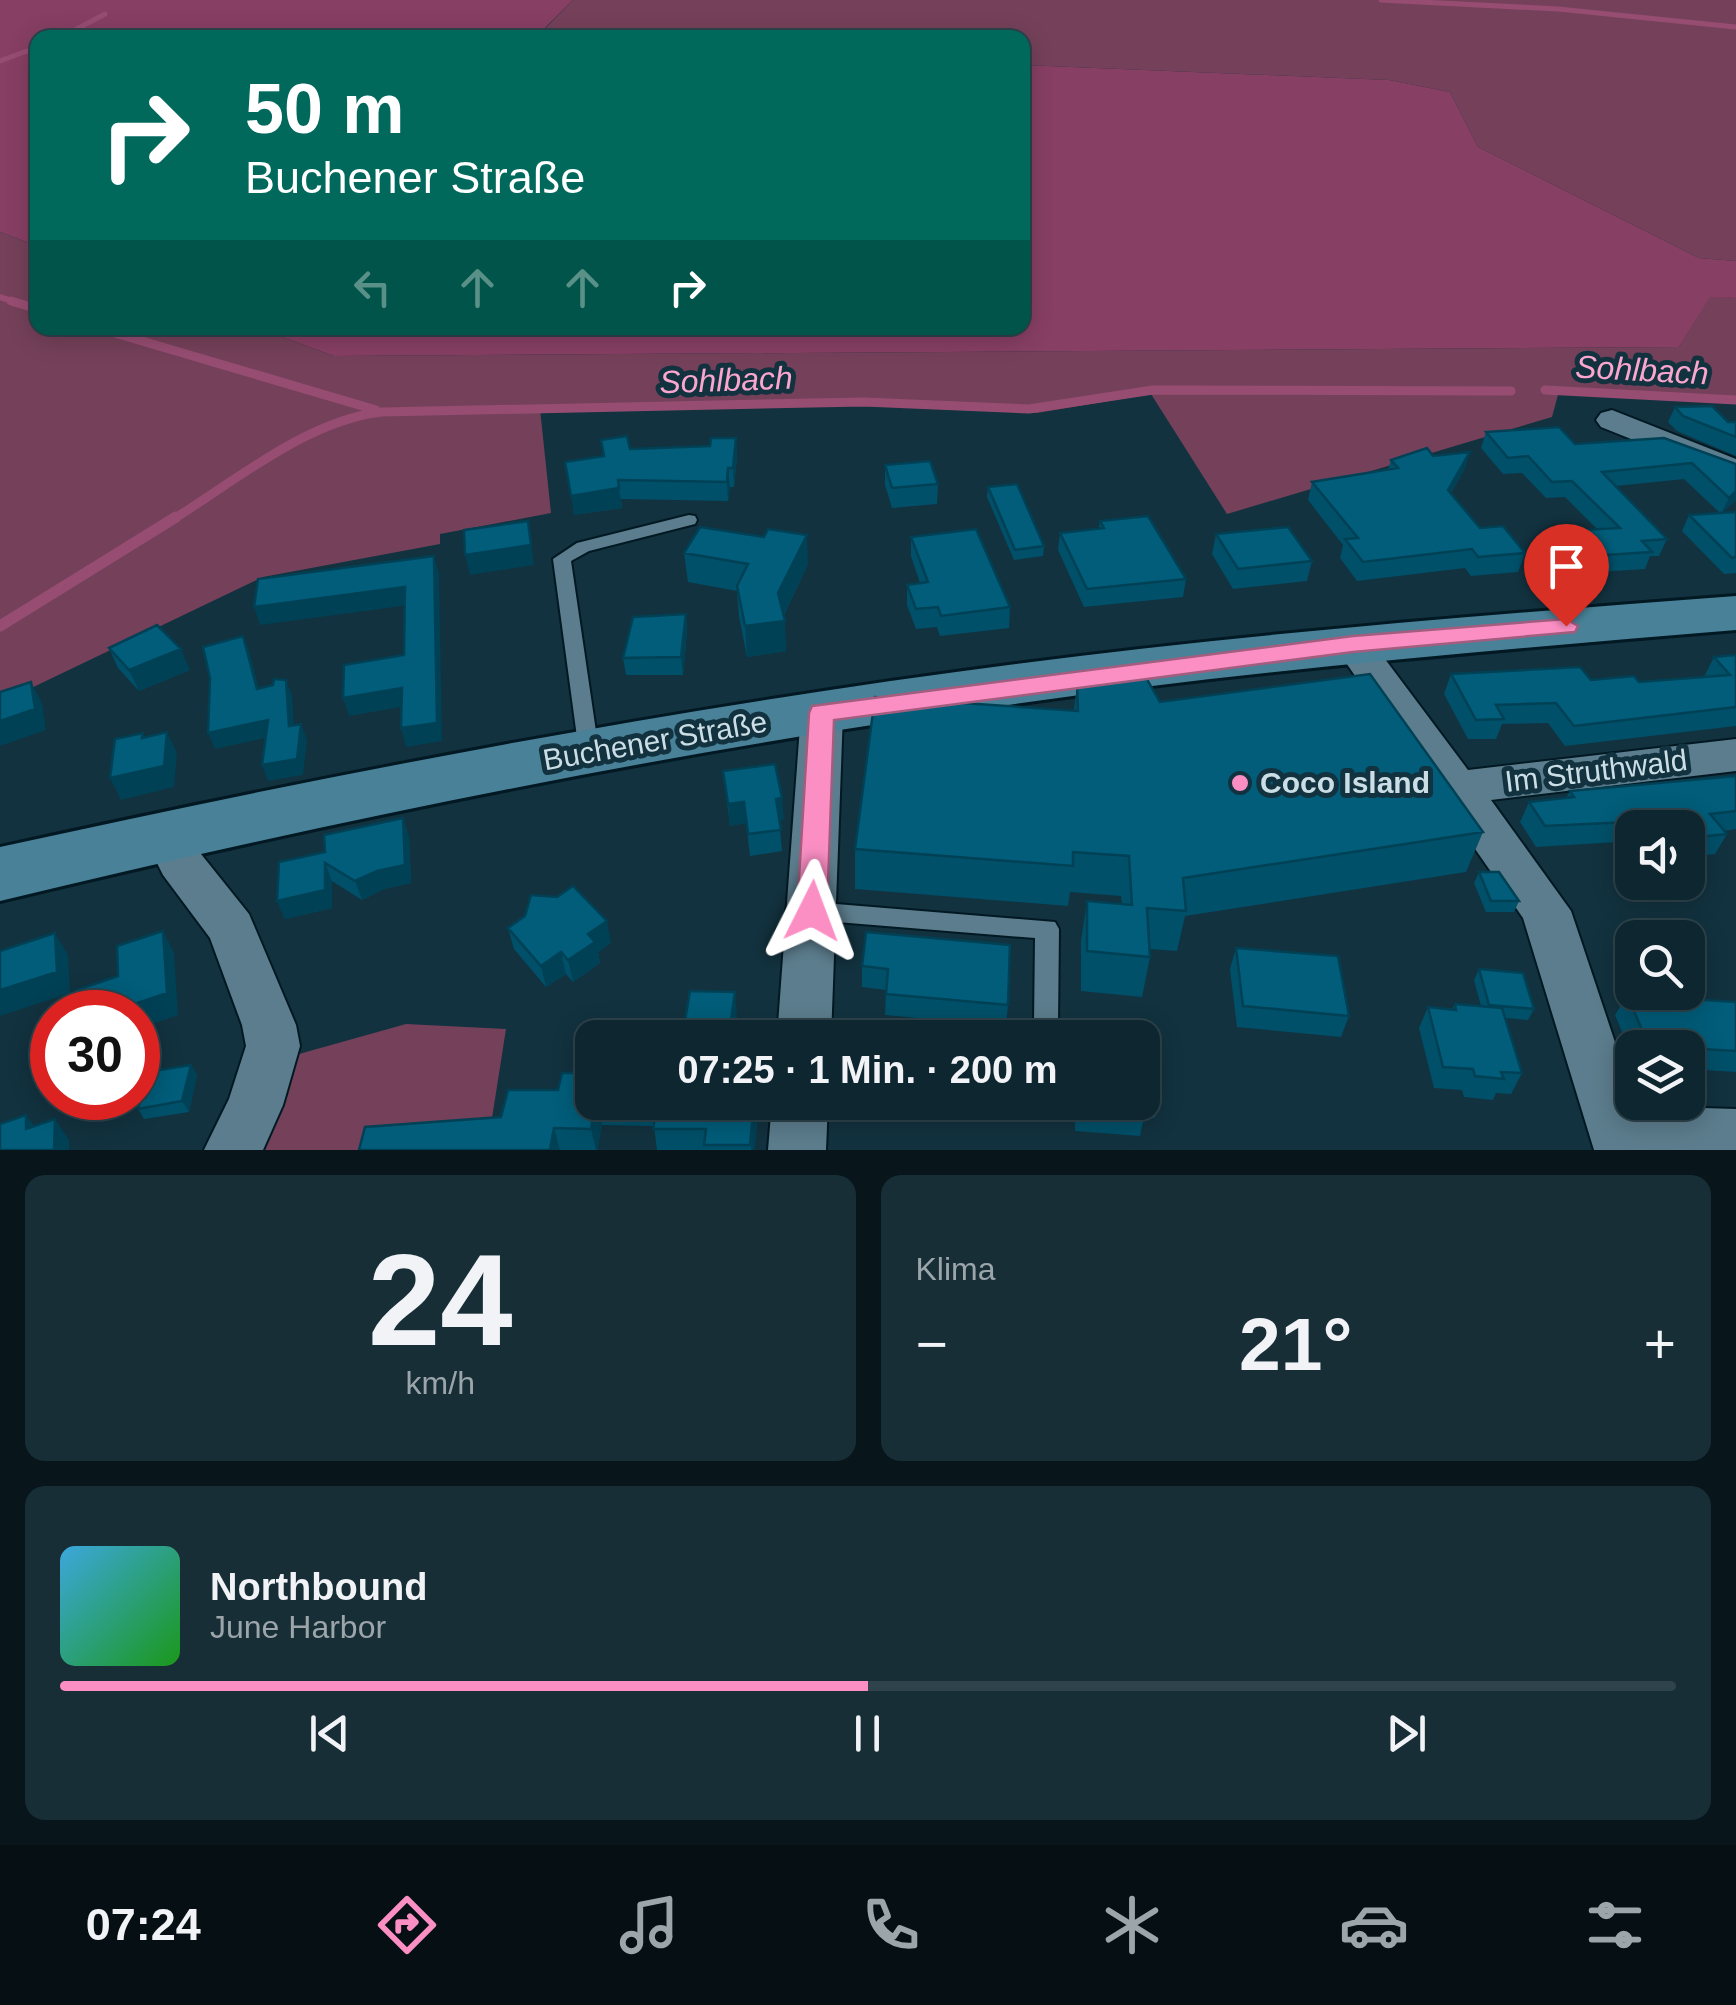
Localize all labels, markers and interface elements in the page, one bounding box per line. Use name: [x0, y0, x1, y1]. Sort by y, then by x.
icon: right: [80, 70, 210, 200]
text: 50 m: [245, 70, 405, 148]
text: Buchener Straße: [245, 152, 585, 203]
icon: left: [345, 260, 400, 315]
icon: ahead: [450, 260, 505, 315]
icon: ahead: [555, 260, 610, 315]
icon: right: [660, 260, 715, 315]
water label: Sohlbach: [1574, 349, 1710, 391]
water label: Sohlbach: [659, 360, 793, 400]
pin: [1524, 524, 1609, 627]
icon: arrive: [1539, 539, 1594, 594]
street label: Buchener Straße: [540, 705, 769, 776]
street label: Im Struthwald: [1503, 743, 1689, 798]
place label: Coco Island: [1260, 766, 1430, 799]
marker: Coco Island: [1229, 772, 1251, 794]
map controls: [1615, 810, 1705, 1120]
button: sound: [1615, 810, 1705, 900]
position arrow: [760, 859, 864, 963]
button: search: [1615, 920, 1705, 1010]
speed limit sign: 30: [30, 990, 160, 1120]
button: layers: [1615, 1030, 1705, 1120]
text: 07:25 · 1 Min. · 200 m: [677, 1049, 1058, 1091]
text: 24: [368, 1227, 513, 1373]
text: Klima: [916, 1251, 996, 1287]
text: 21°: [1239, 1302, 1352, 1386]
text: −: [916, 1313, 948, 1375]
text: +: [1644, 1313, 1676, 1375]
text: km/h: [406, 1365, 475, 1401]
text: Northbound: [210, 1566, 427, 1608]
text: June Harbor: [210, 1609, 386, 1645]
icon: previous: [302, 1706, 357, 1761]
icon: pause: [840, 1706, 895, 1761]
icon: next: [1379, 1706, 1434, 1761]
icon: directions: [372, 1890, 442, 1960]
icon: music: [614, 1890, 684, 1960]
icon: phone: [856, 1890, 926, 1960]
icon: climate: [1097, 1890, 1167, 1960]
icon: car: [1339, 1890, 1409, 1960]
icon: filters: [1580, 1890, 1650, 1960]
text: 07:24: [86, 1899, 201, 1950]

